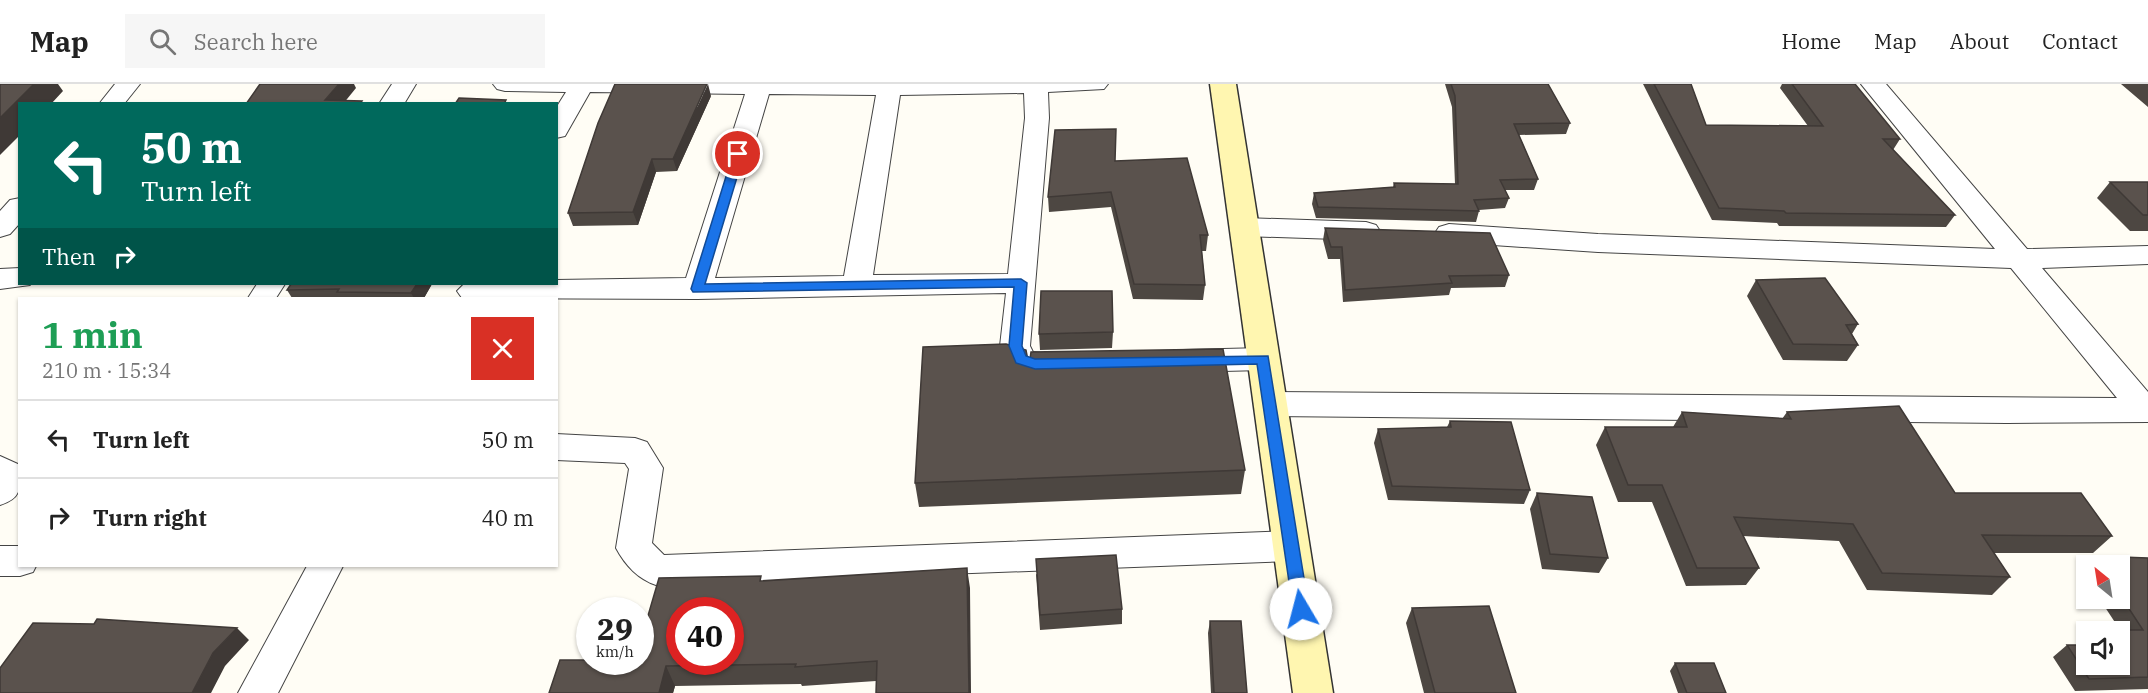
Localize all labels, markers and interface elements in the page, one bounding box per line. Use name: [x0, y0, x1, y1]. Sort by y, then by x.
search box: [125, 14, 545, 68]
text: Map: [30, 23, 89, 60]
icon: search: [146, 25, 179, 58]
text: Search here: [194, 27, 318, 56]
text: Home: [1781, 27, 1841, 55]
text: Map: [1874, 27, 1917, 55]
text: About: [1950, 27, 2009, 55]
text: Contact: [2042, 27, 2118, 55]
text: 50 m: [141, 120, 242, 175]
icon: left: [42, 126, 120, 204]
pin: [712, 128, 763, 179]
icon: arrive: [721, 137, 754, 170]
text: Turn left: [141, 173, 252, 208]
icon: right: [108, 240, 141, 273]
text: Then: [42, 242, 96, 271]
text: 1 min: [42, 311, 143, 358]
button: close: [471, 317, 534, 380]
text: 210 m · 15:34: [42, 357, 171, 384]
icon: left: [42, 423, 75, 456]
text: Turn left: [93, 425, 189, 454]
text: 50 m: [482, 425, 534, 454]
icon: right: [42, 501, 75, 534]
text: Turn right: [93, 503, 207, 532]
text: 40 m: [482, 503, 534, 532]
north arrow: [2076, 555, 2130, 609]
map controls: [2076, 555, 2130, 675]
position arrow: [1269, 577, 1333, 641]
speed limit sign: 40: [666, 597, 744, 675]
text: 29: [597, 609, 633, 648]
button: sound: [2076, 621, 2130, 675]
text: km/h: [596, 642, 634, 661]

